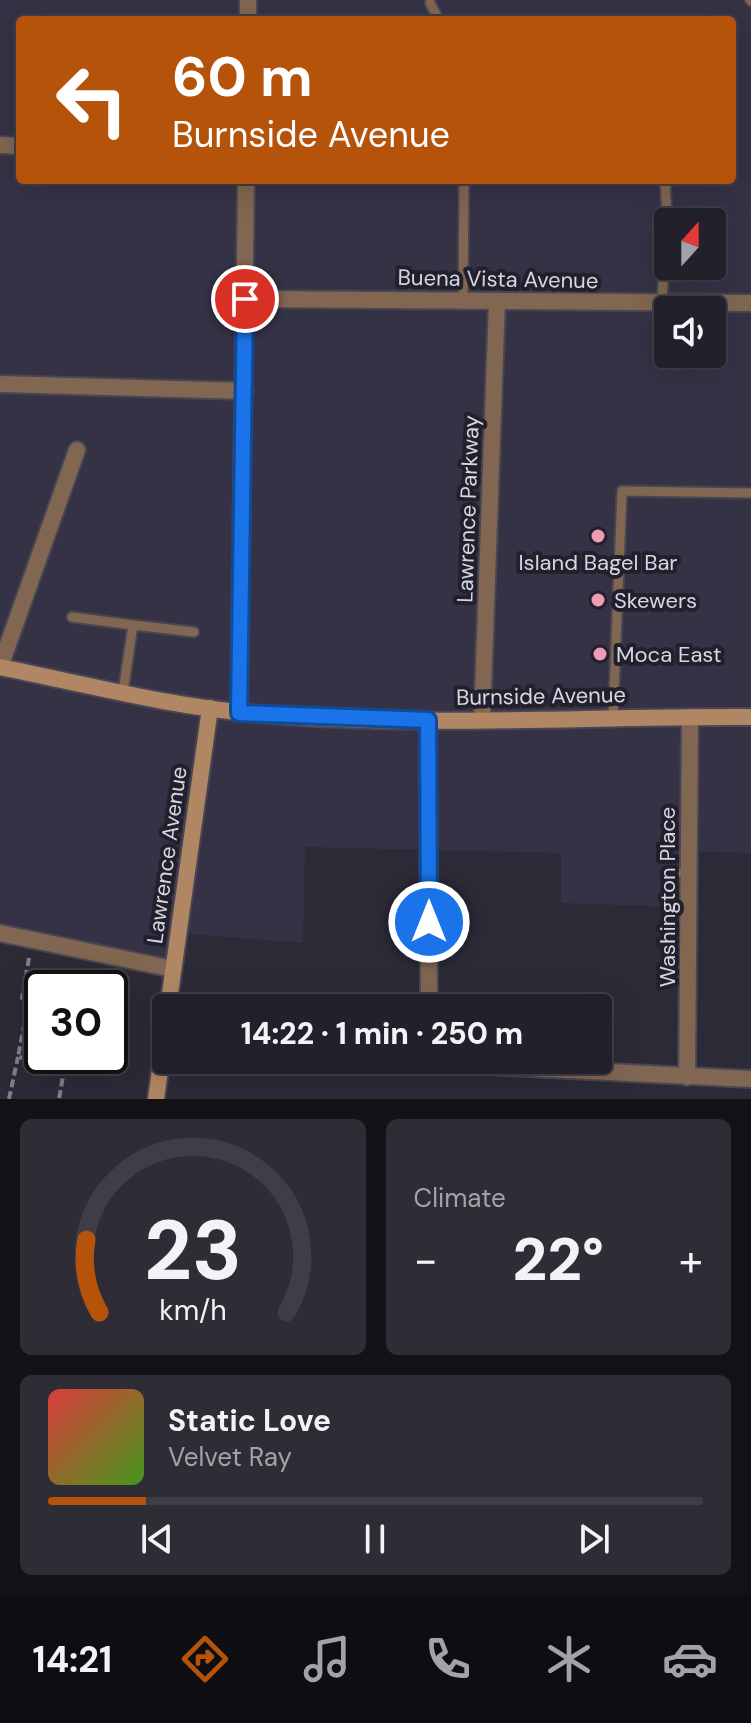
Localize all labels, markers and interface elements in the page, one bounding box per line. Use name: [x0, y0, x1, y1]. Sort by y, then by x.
text: 60 m: [172, 40, 313, 113]
icon: left: [40, 48, 144, 152]
text: Burnside Avenue: [172, 111, 450, 158]
north arrow: [654, 208, 726, 280]
map controls: [654, 208, 726, 368]
street label: Buena Vista Avenue: [397, 263, 599, 295]
pin: [211, 265, 279, 333]
icon: arrive: [223, 277, 267, 321]
button: sound: [654, 296, 726, 368]
street label: Lawrence Parkway: [450, 415, 486, 603]
marker: Island Bagel Bar: [589, 527, 607, 545]
place label: Island Bagel Bar: [518, 548, 678, 577]
place label: Skewers: [614, 586, 697, 615]
marker: Skewers: [589, 591, 607, 609]
place label: Moca East: [616, 640, 722, 669]
marker: Moca East: [591, 645, 609, 663]
street label: Burnside Avenue: [456, 680, 626, 712]
street label: Lawrence Avenue: [140, 765, 194, 945]
street label: Washington Place: [653, 807, 682, 987]
position arrow: [387, 880, 471, 964]
speed limit sign: 30: [24, 970, 128, 1074]
text: 14:22 · 1 min · 250 m: [241, 1014, 523, 1053]
text: Climate: [414, 1181, 506, 1215]
text: 23: [144, 1196, 242, 1305]
text: 22°: [513, 1220, 604, 1299]
text: −: [414, 1231, 438, 1289]
text: +: [679, 1231, 703, 1289]
text: km/h: [159, 1292, 227, 1329]
text: Static Love: [168, 1401, 331, 1440]
text: Velvet Ray: [168, 1440, 292, 1474]
icon: previous: [135, 1517, 179, 1561]
icon: pause: [353, 1517, 397, 1561]
icon: next: [572, 1517, 616, 1561]
icon: directions: [177, 1631, 233, 1687]
icon: music: [299, 1631, 355, 1687]
icon: phone: [420, 1631, 476, 1687]
icon: climate: [541, 1631, 597, 1687]
icon: car: [662, 1631, 718, 1687]
text: 14:21: [33, 1636, 112, 1683]

